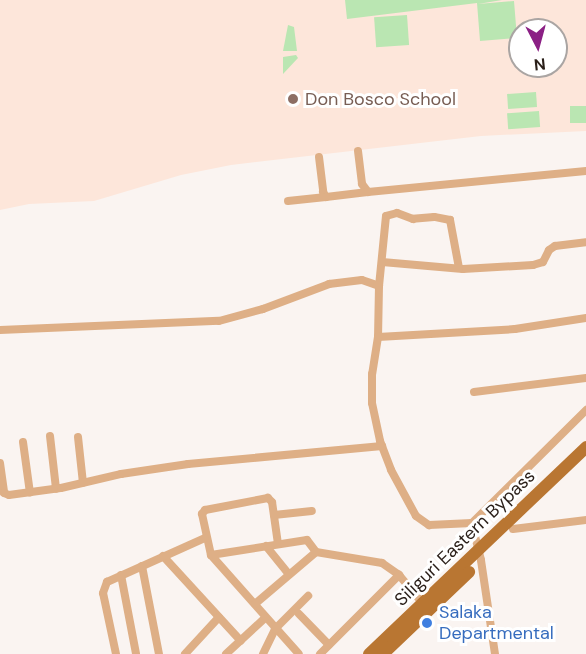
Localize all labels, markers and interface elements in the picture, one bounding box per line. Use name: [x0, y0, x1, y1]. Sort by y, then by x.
north arrow: [508, 18, 568, 78]
text: N: [533, 53, 547, 75]
place label: Don Bosco School: [305, 88, 456, 110]
marker: Don Bosco School: [286, 92, 300, 106]
street label: Siliguri Eastern Bypass: [390, 465, 540, 611]
place label: Salaka Departmental: [439, 602, 554, 644]
marker: Salaka Departmental: [420, 616, 434, 630]

